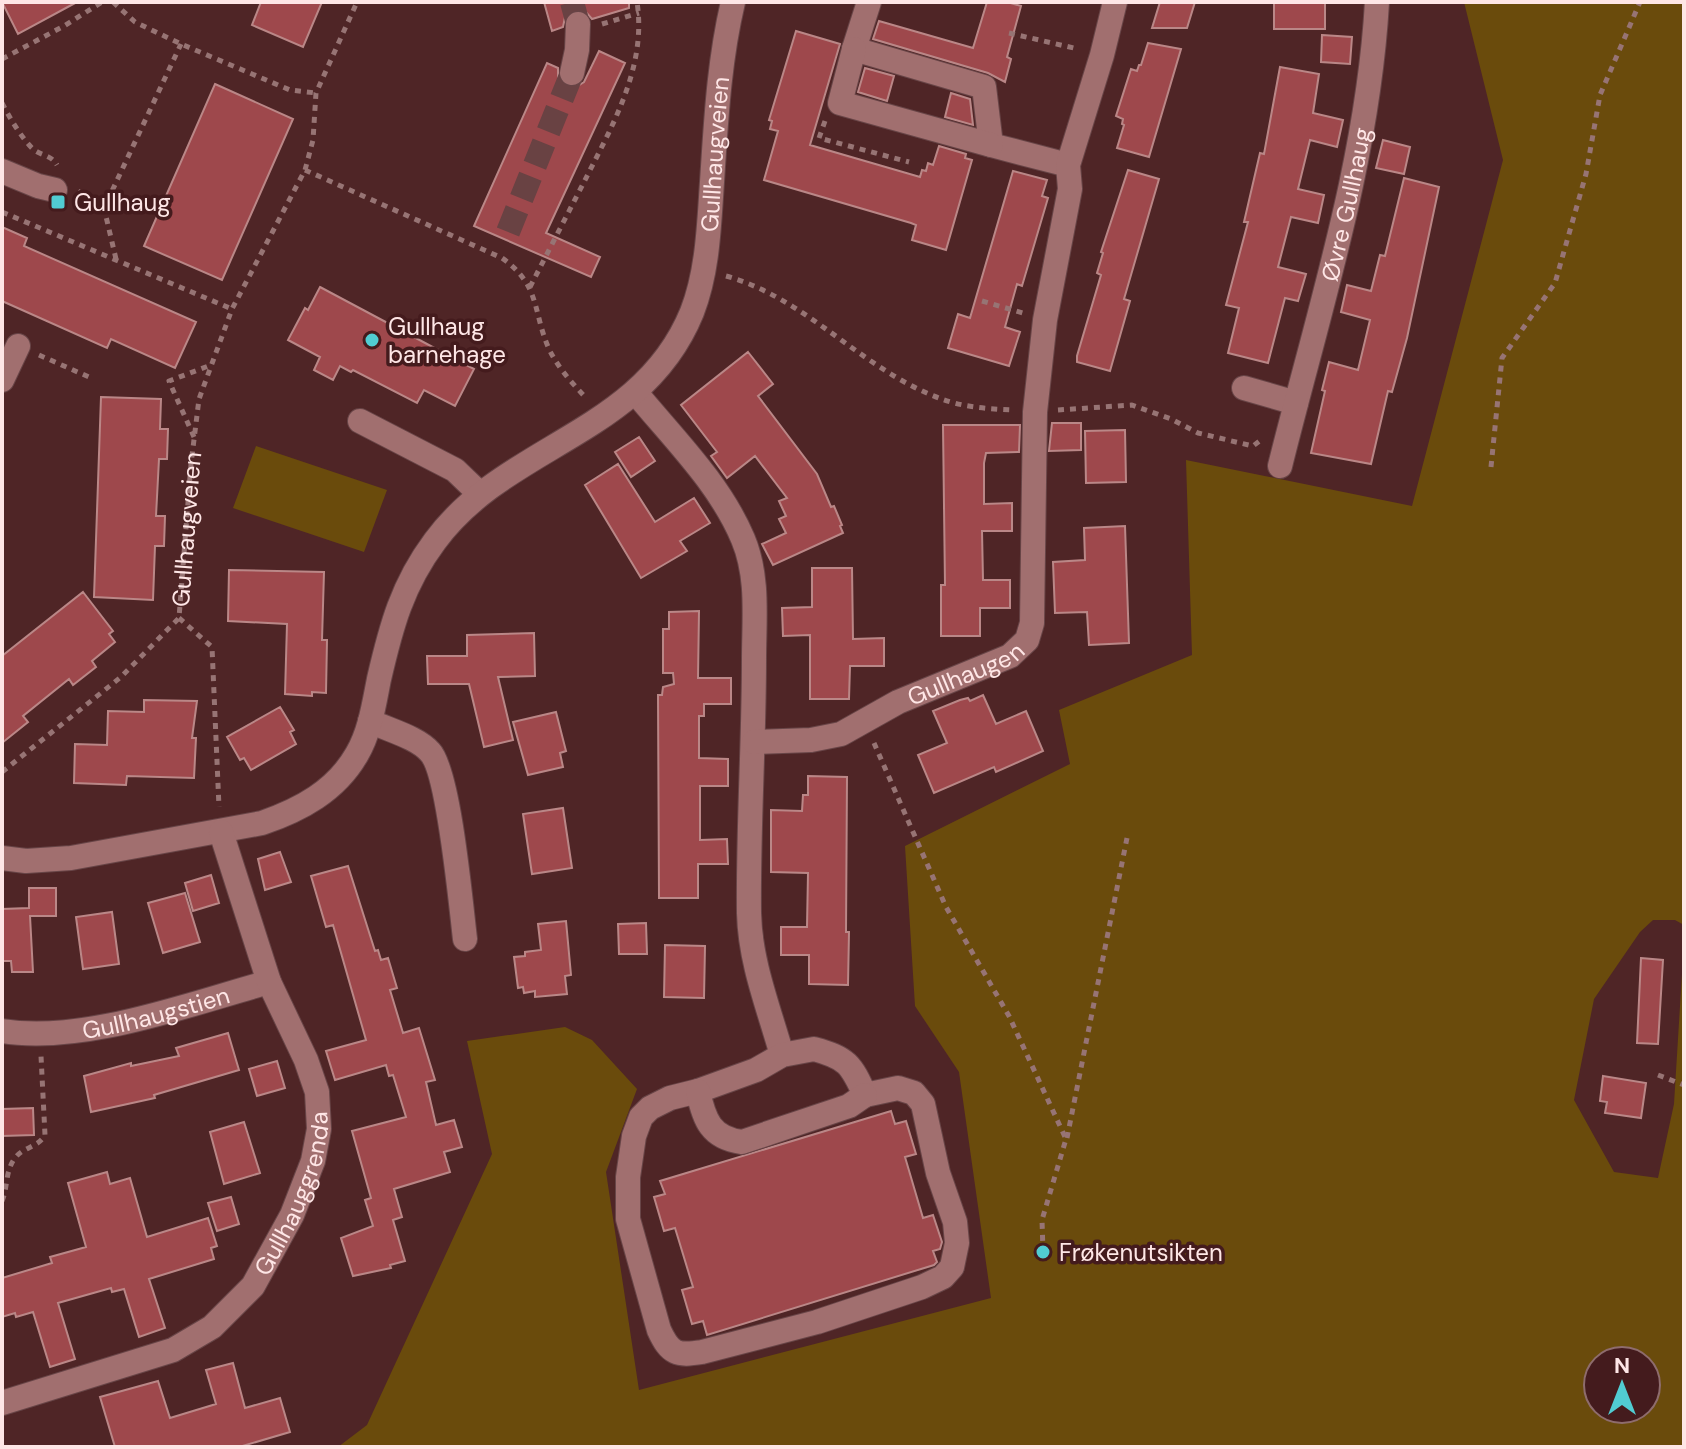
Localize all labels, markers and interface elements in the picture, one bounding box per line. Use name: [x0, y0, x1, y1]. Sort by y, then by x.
street label: Gullhaugveien: [693, 75, 736, 233]
street label: Øvre Gullhaug: [1313, 125, 1377, 284]
place label: Gullhaug: [74, 187, 171, 218]
marker: Gullhaug: [49, 193, 67, 211]
place label: Gullhaug barnehage: [388, 311, 506, 370]
marker: Gullhaug barnehage: [363, 331, 381, 349]
street label: Gullhaugveien: [164, 450, 208, 608]
street label: Gullhaugen: [902, 635, 1031, 712]
street label: Gullhaugstien: [80, 979, 233, 1045]
street label: Gullhauggrenda: [246, 1111, 335, 1281]
place label: Frøkenutsikten: [1059, 1237, 1223, 1268]
marker: Frøkenutsikten: [1034, 1243, 1052, 1261]
north arrow: [1582, 1345, 1662, 1425]
text: N: [1614, 1351, 1630, 1380]

